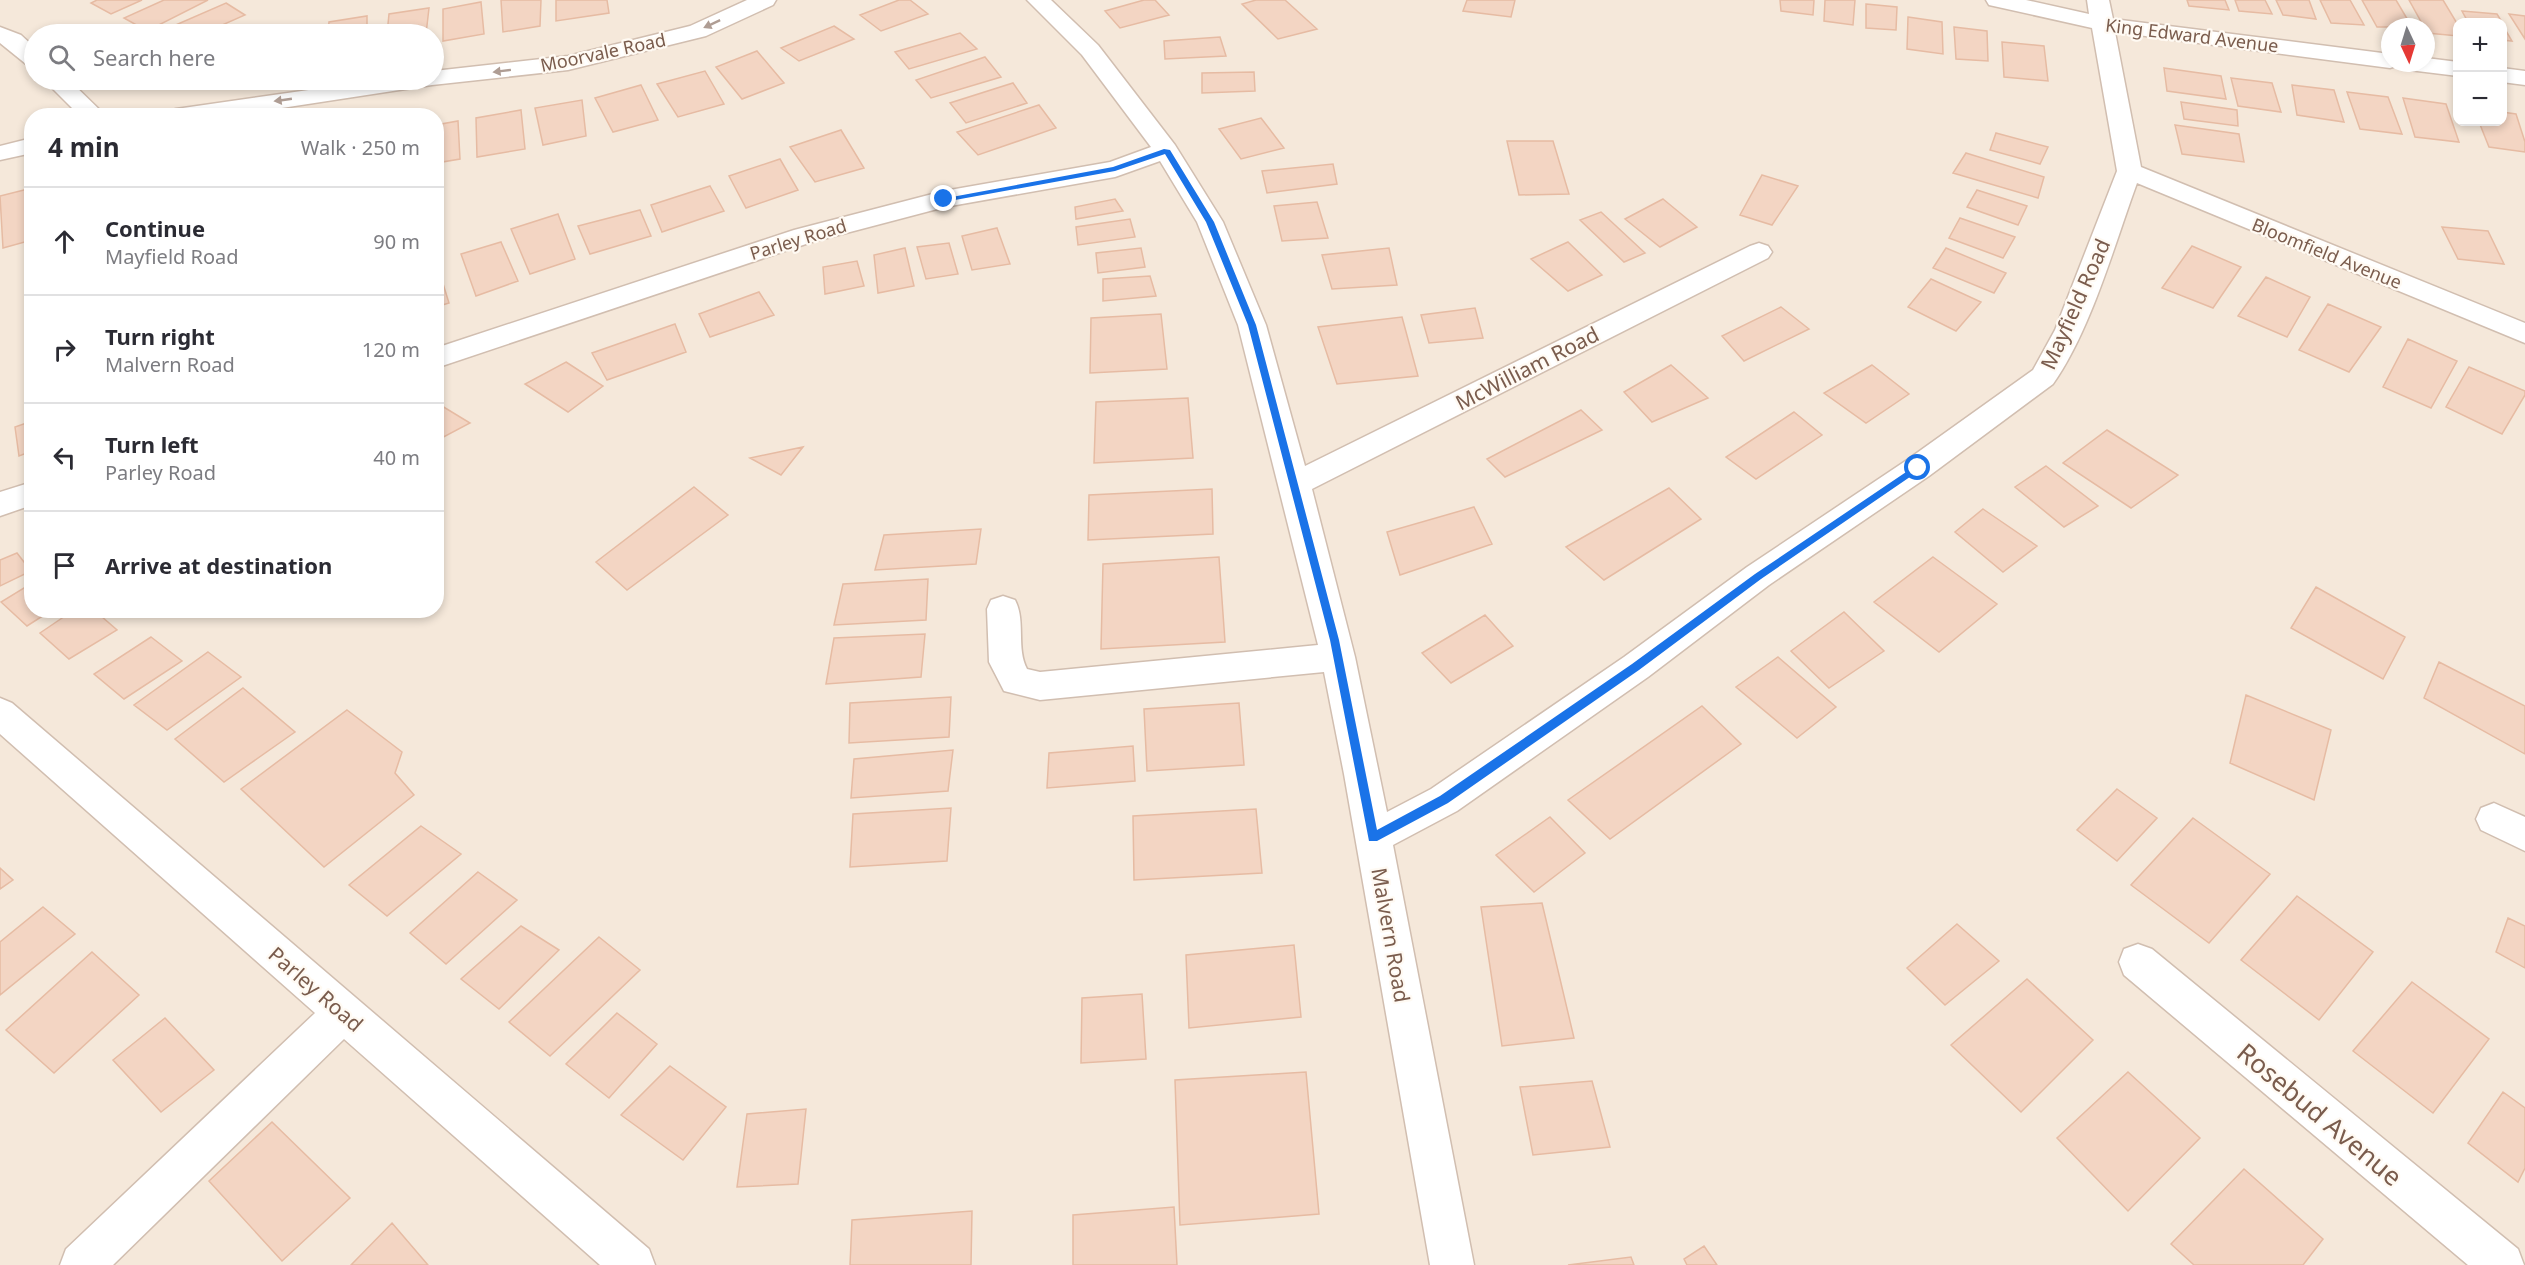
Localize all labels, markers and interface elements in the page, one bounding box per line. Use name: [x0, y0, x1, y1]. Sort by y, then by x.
street label: King Edward Avenue: [2104, 12, 2280, 58]
north arrow: [2381, 18, 2435, 72]
map controls: [2453, 18, 2507, 126]
button: +: [2453, 18, 2507, 72]
one-way arrow: [703, 20, 720, 29]
search box: [24, 24, 444, 90]
street label: Moorvale Road: [538, 27, 668, 77]
icon: search: [45, 41, 78, 74]
text: Search here: [93, 42, 215, 72]
one-way arrow: [492, 66, 511, 75]
button: −: [2453, 72, 2507, 126]
one-way arrow: [274, 95, 293, 104]
text: 4 min: [48, 129, 120, 165]
text: Walk · 250 m: [301, 134, 420, 161]
route end: [930, 185, 956, 211]
street label: Bloomfield Avenue: [2249, 212, 2405, 294]
text: Continue: [105, 213, 205, 243]
street label: Parley Road: [747, 213, 849, 265]
icon: ahead: [48, 225, 81, 258]
text: 90 m: [373, 228, 420, 255]
street label: Mayfield Road: [2034, 234, 2116, 374]
text: Mayfield Road: [105, 243, 239, 270]
street label: McWilliam Road: [1450, 320, 1604, 416]
text: Turn right: [105, 321, 215, 351]
icon: right: [48, 333, 81, 366]
text: 120 m: [362, 336, 420, 363]
text: Malvern Road: [105, 351, 235, 378]
text: Turn left: [105, 429, 199, 459]
icon: left: [48, 441, 81, 474]
text: 40 m: [373, 444, 420, 471]
route start: [1904, 454, 1930, 480]
text: Parley Road: [105, 459, 216, 486]
icon: arrive: [48, 549, 81, 582]
text: Arrive at destination: [105, 550, 332, 580]
street label: Malvern Road: [1365, 865, 1417, 1005]
street label: Parley Road: [263, 940, 369, 1038]
street label: Rosebud Avenue: [2230, 1034, 2410, 1194]

